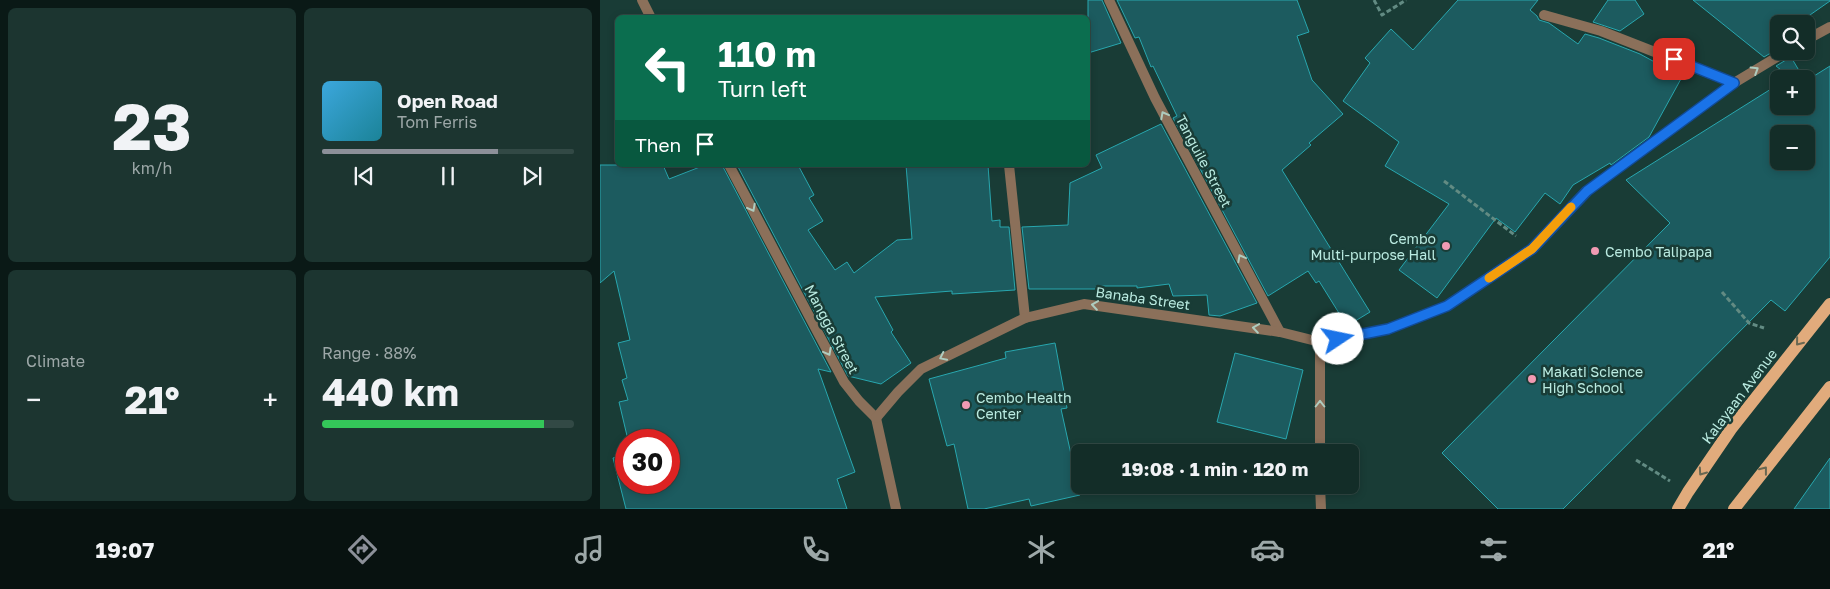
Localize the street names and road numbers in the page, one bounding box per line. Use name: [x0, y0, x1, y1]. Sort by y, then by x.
street label: Tanguile Street: [1173, 112, 1235, 210]
street label: Mangga Street: [801, 281, 863, 377]
street label: Banaba Street: [1095, 283, 1191, 313]
street label: Kalayaan Avenue: [1698, 345, 1780, 447]

